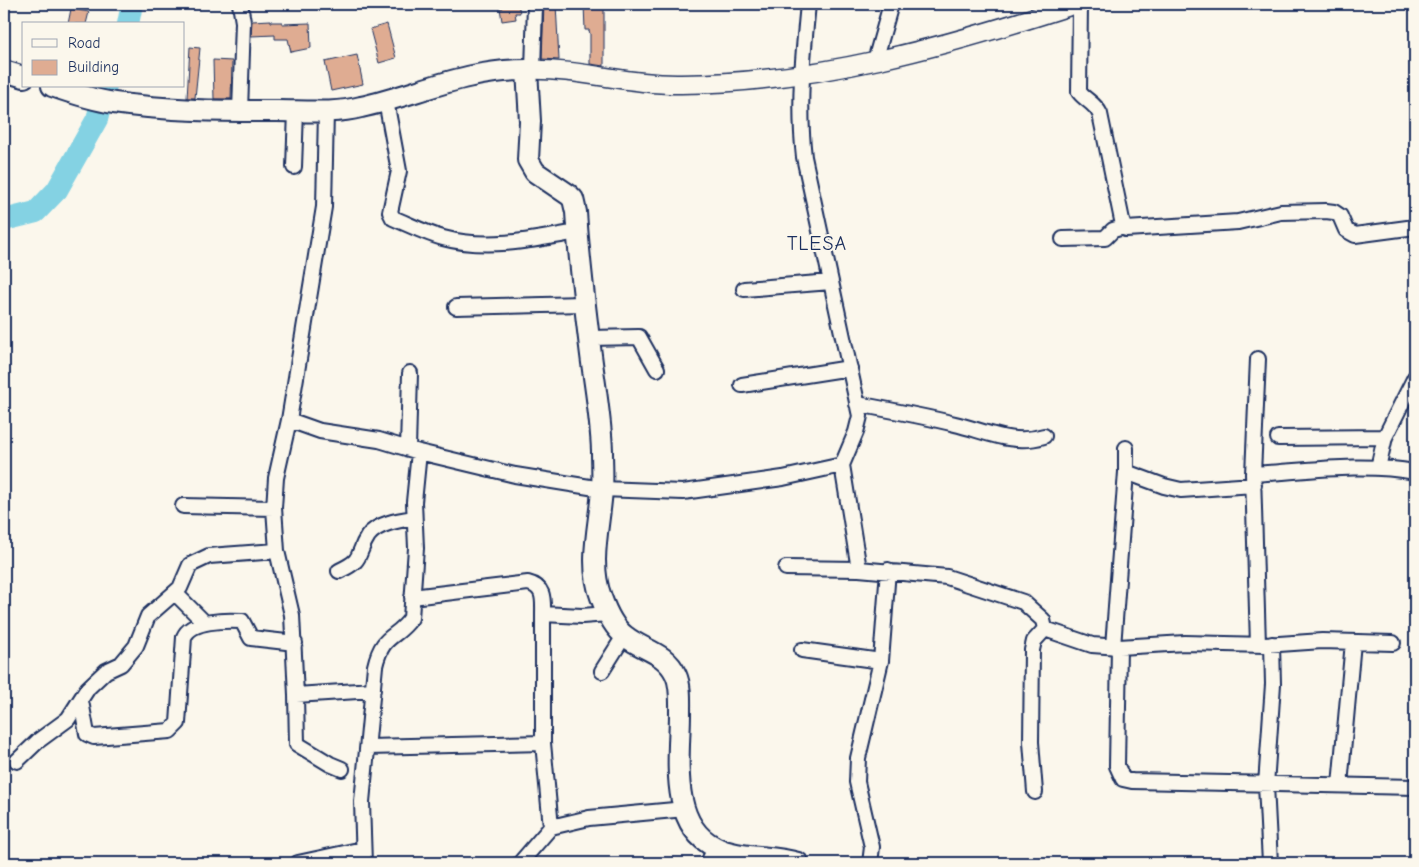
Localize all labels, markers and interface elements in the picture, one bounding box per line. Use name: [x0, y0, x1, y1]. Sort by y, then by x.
legend: [22, 22, 185, 88]
text: Road: [68, 34, 100, 52]
text: Building: [68, 58, 119, 76]
district label: TLESA: [787, 232, 847, 255]

